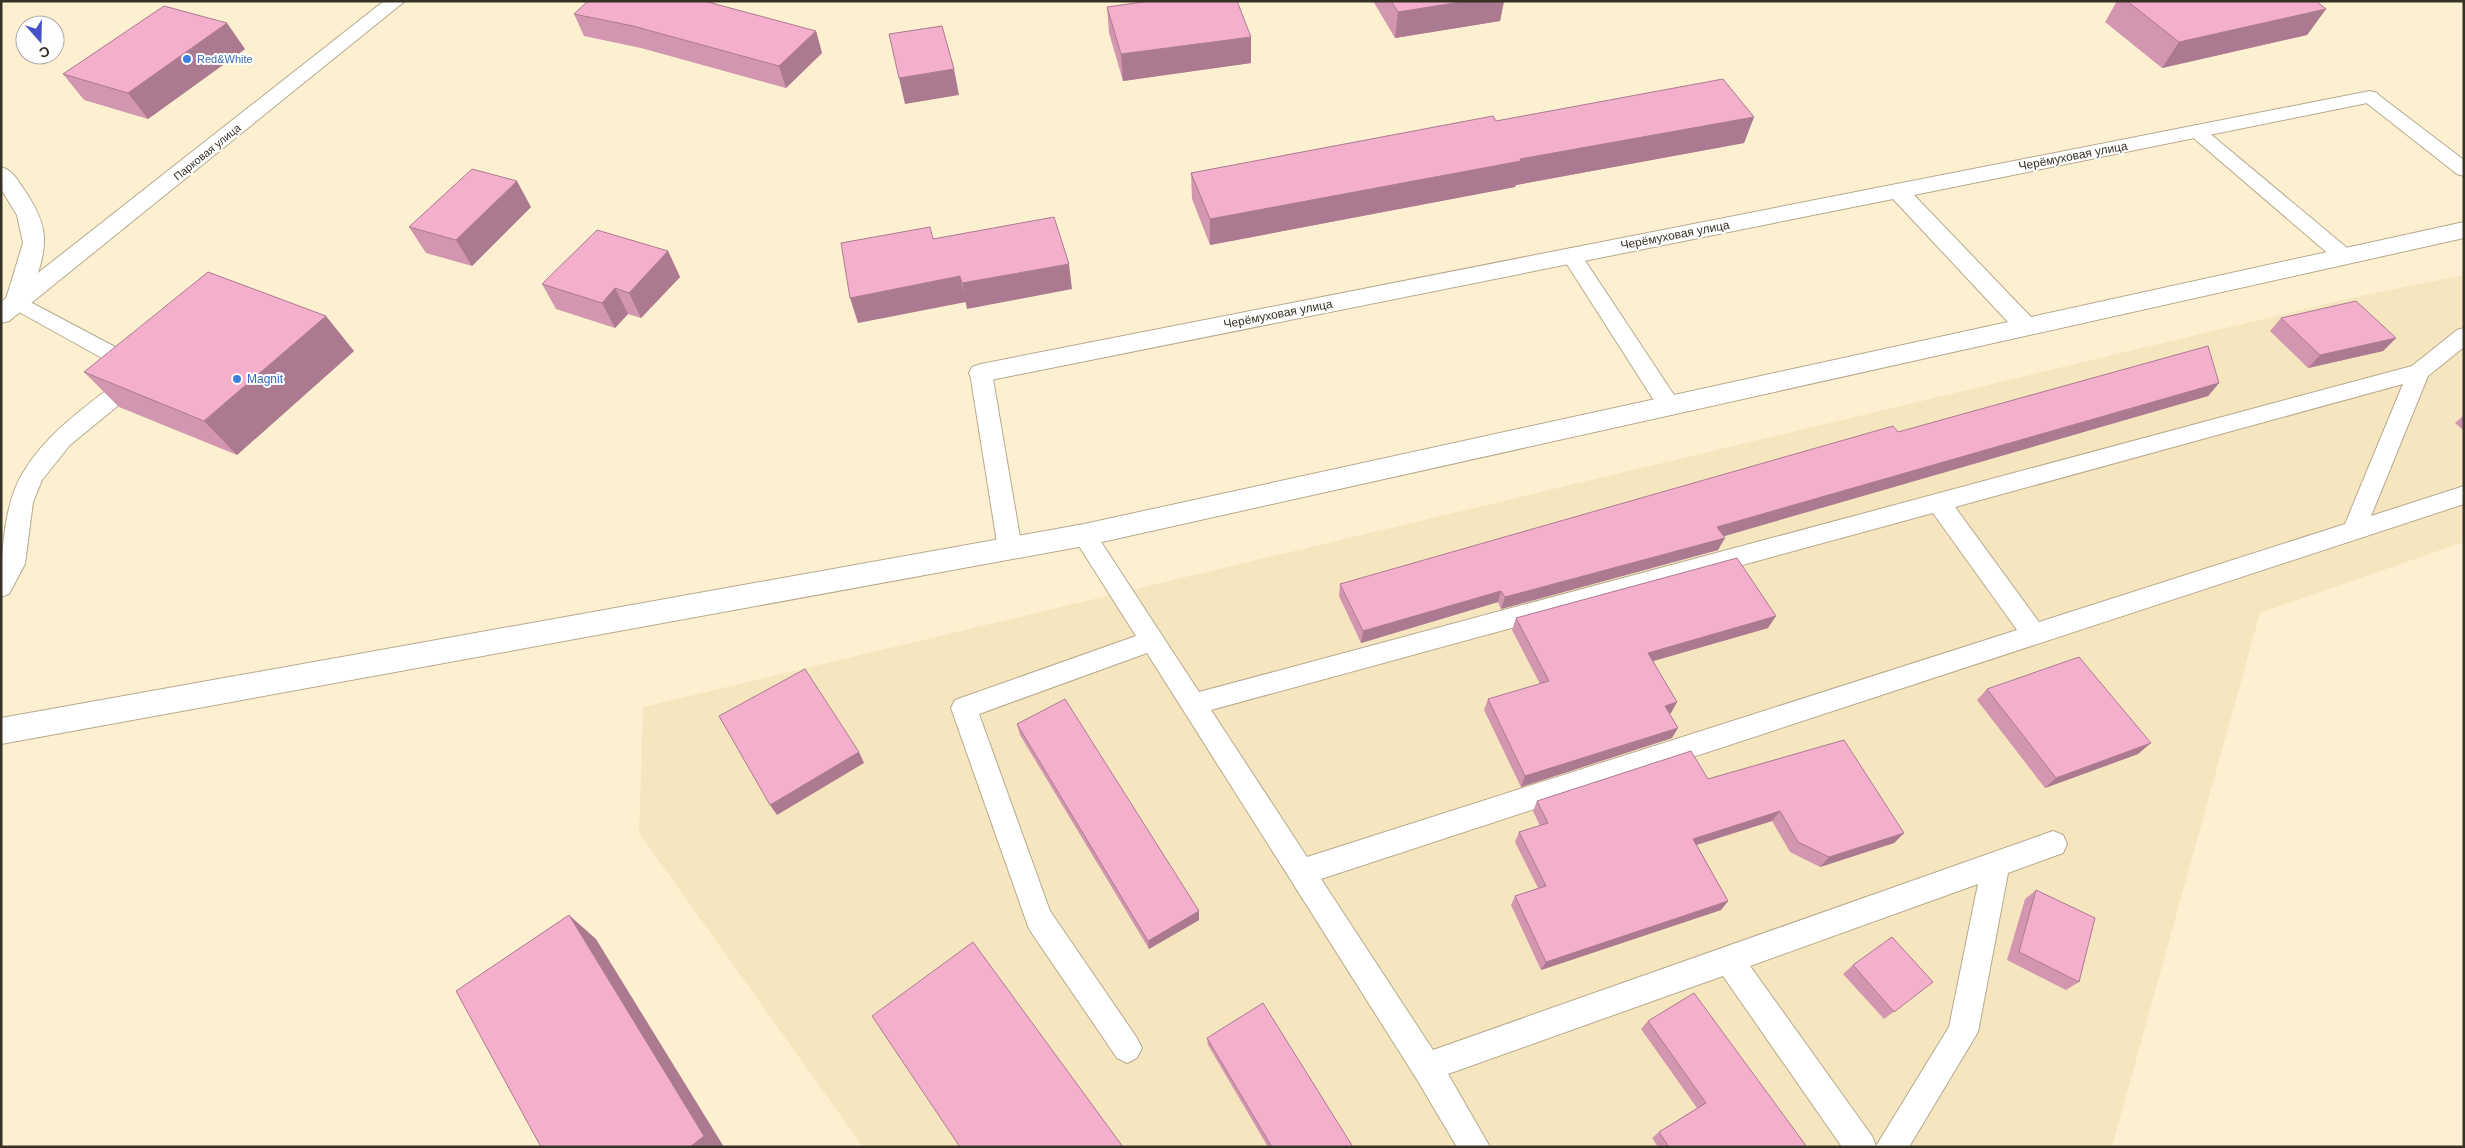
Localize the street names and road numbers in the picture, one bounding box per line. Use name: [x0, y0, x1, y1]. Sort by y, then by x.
street label: Парковая улица: [171, 121, 243, 183]
street label: Черёмуховая улица: [2017, 139, 2129, 173]
street label: Черёмуховая улица: [1619, 218, 1731, 252]
street label: Черёмуховая улица: [1222, 297, 1334, 331]

